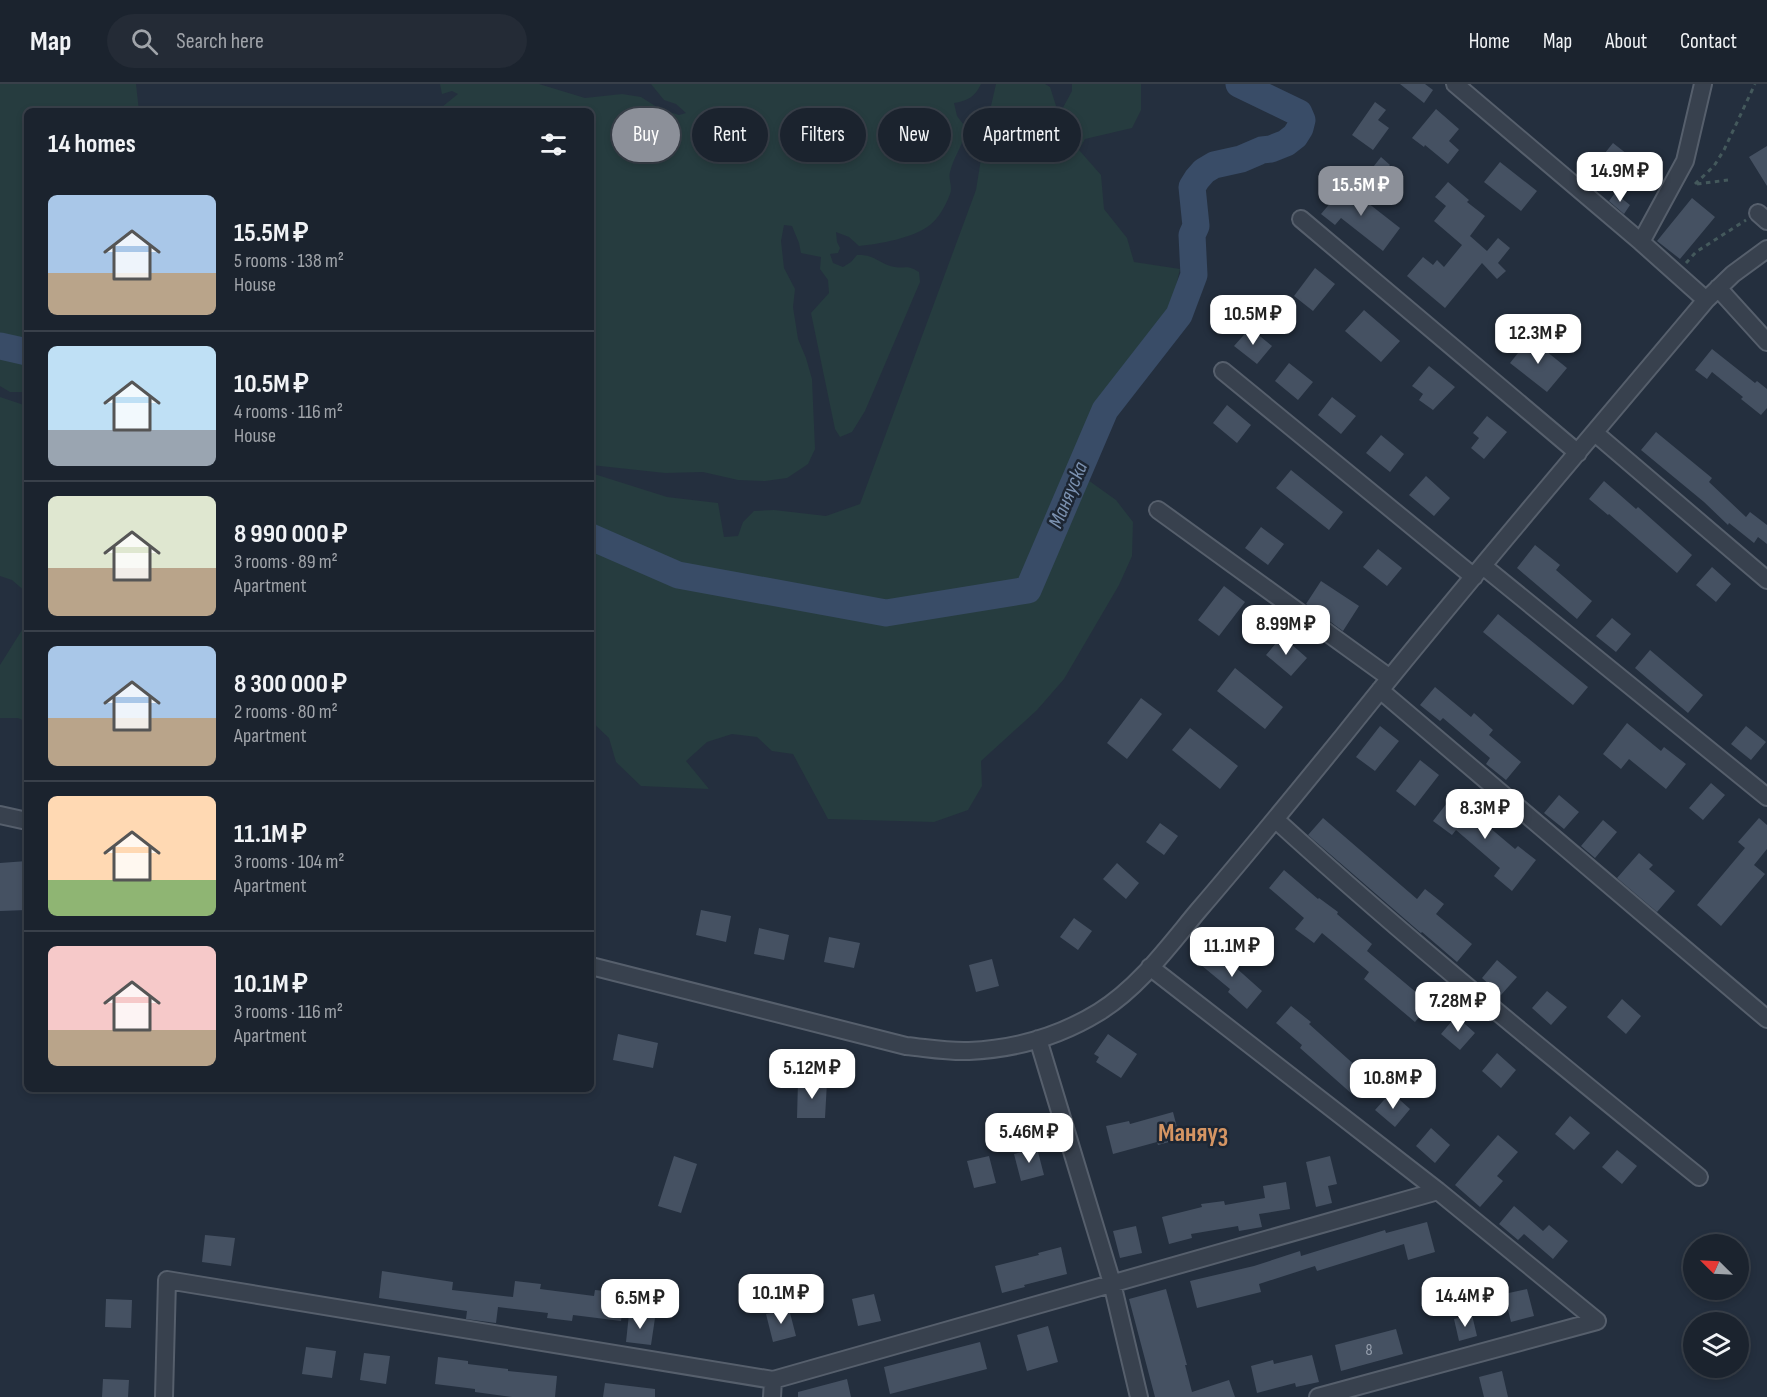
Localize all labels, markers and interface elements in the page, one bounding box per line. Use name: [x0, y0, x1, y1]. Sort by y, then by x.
search box: [107, 14, 527, 68]
text: Map: [30, 25, 71, 58]
icon: search: [128, 25, 161, 58]
text: Search here: [176, 28, 264, 55]
text: Home: [1469, 29, 1510, 54]
text: Map: [1543, 29, 1572, 54]
text: About: [1605, 29, 1647, 54]
text: Contact: [1680, 29, 1737, 54]
chip: Buy: [612, 108, 680, 162]
chip: Rent: [692, 108, 768, 162]
chip: Filters: [780, 108, 866, 162]
chip: New: [878, 108, 951, 162]
chip: Apartment: [963, 108, 1081, 162]
icon: filters: [537, 128, 570, 161]
text: 14 homes: [48, 129, 136, 160]
pin: 14.9M ₽: [1565, 152, 1675, 203]
text: 14.9M ₽: [1591, 159, 1649, 183]
pin: 15.5M ₽: [1306, 166, 1416, 217]
text: 15.5M ₽: [1332, 173, 1390, 197]
text: 15.5M ₽: [234, 218, 309, 249]
icon: home: [96, 219, 168, 291]
text: 5 rooms · 138 m²: [234, 249, 344, 273]
text: House: [234, 273, 276, 297]
pin: 10.5M ₽: [1198, 295, 1308, 346]
text: 10.5M ₽: [1224, 302, 1282, 326]
pin: 12.3M ₽: [1483, 314, 1593, 365]
text: 12.3M ₽: [1509, 321, 1567, 345]
text: 10.5M ₽: [234, 369, 309, 400]
icon: home: [96, 370, 168, 442]
text: 4 rooms · 116 m²: [234, 400, 343, 424]
text: House: [234, 424, 276, 448]
water label: Маняуска: [1043, 458, 1093, 532]
text: 8 990 000 ₽: [234, 519, 348, 550]
icon: home: [96, 520, 168, 592]
text: 3 rooms · 89 m²: [234, 550, 338, 574]
text: Apartment: [234, 574, 307, 598]
pin: 8.99M ₽: [1231, 605, 1341, 656]
text: 8.99M ₽: [1256, 612, 1316, 636]
text: 8 300 000 ₽: [234, 669, 347, 700]
icon: home: [96, 670, 168, 742]
text: 2 rooms · 80 m²: [234, 700, 338, 724]
text: Apartment: [234, 724, 307, 748]
pin: 8.3M ₽: [1436, 789, 1534, 840]
text: 8.3M ₽: [1460, 796, 1510, 820]
text: 11.1M ₽: [234, 819, 307, 850]
icon: home: [96, 820, 168, 892]
text: 3 rooms · 104 m²: [234, 850, 344, 874]
text: Apartment: [234, 874, 307, 898]
pin: 11.1M ₽: [1177, 927, 1287, 978]
text: 11.1M ₽: [1204, 934, 1260, 958]
text: 10.1M ₽: [234, 969, 308, 1000]
icon: home: [96, 970, 168, 1042]
pin: 7.28M ₽: [1403, 982, 1513, 1033]
text: 7.28M ₽: [1429, 989, 1487, 1013]
text: 3 rooms · 116 m²: [234, 1000, 343, 1024]
text: Apartment: [234, 1024, 307, 1048]
pin: 5.12M ₽: [757, 1049, 867, 1100]
text: 5.12M ₽: [783, 1056, 841, 1080]
pin: 10.8M ₽: [1338, 1059, 1448, 1110]
text: 10.8M ₽: [1364, 1066, 1422, 1090]
pin: 5.46M ₽: [974, 1113, 1084, 1164]
district label: Маняуз: [1158, 1118, 1228, 1149]
text: 5.46M ₽: [999, 1120, 1059, 1144]
north arrow: [1683, 1234, 1749, 1300]
map controls: [1683, 1234, 1749, 1378]
pin: 10.1M ₽: [726, 1274, 836, 1325]
pin: 14.4M ₽: [1410, 1277, 1520, 1328]
pin: 6.5M ₽: [591, 1279, 689, 1330]
text: 10.1M ₽: [753, 1281, 809, 1305]
text: 14.4M ₽: [1436, 1284, 1494, 1308]
text: 6.5M ₽: [615, 1286, 665, 1310]
button: layers: [1683, 1312, 1749, 1378]
house number: 8: [1365, 1341, 1373, 1360]

